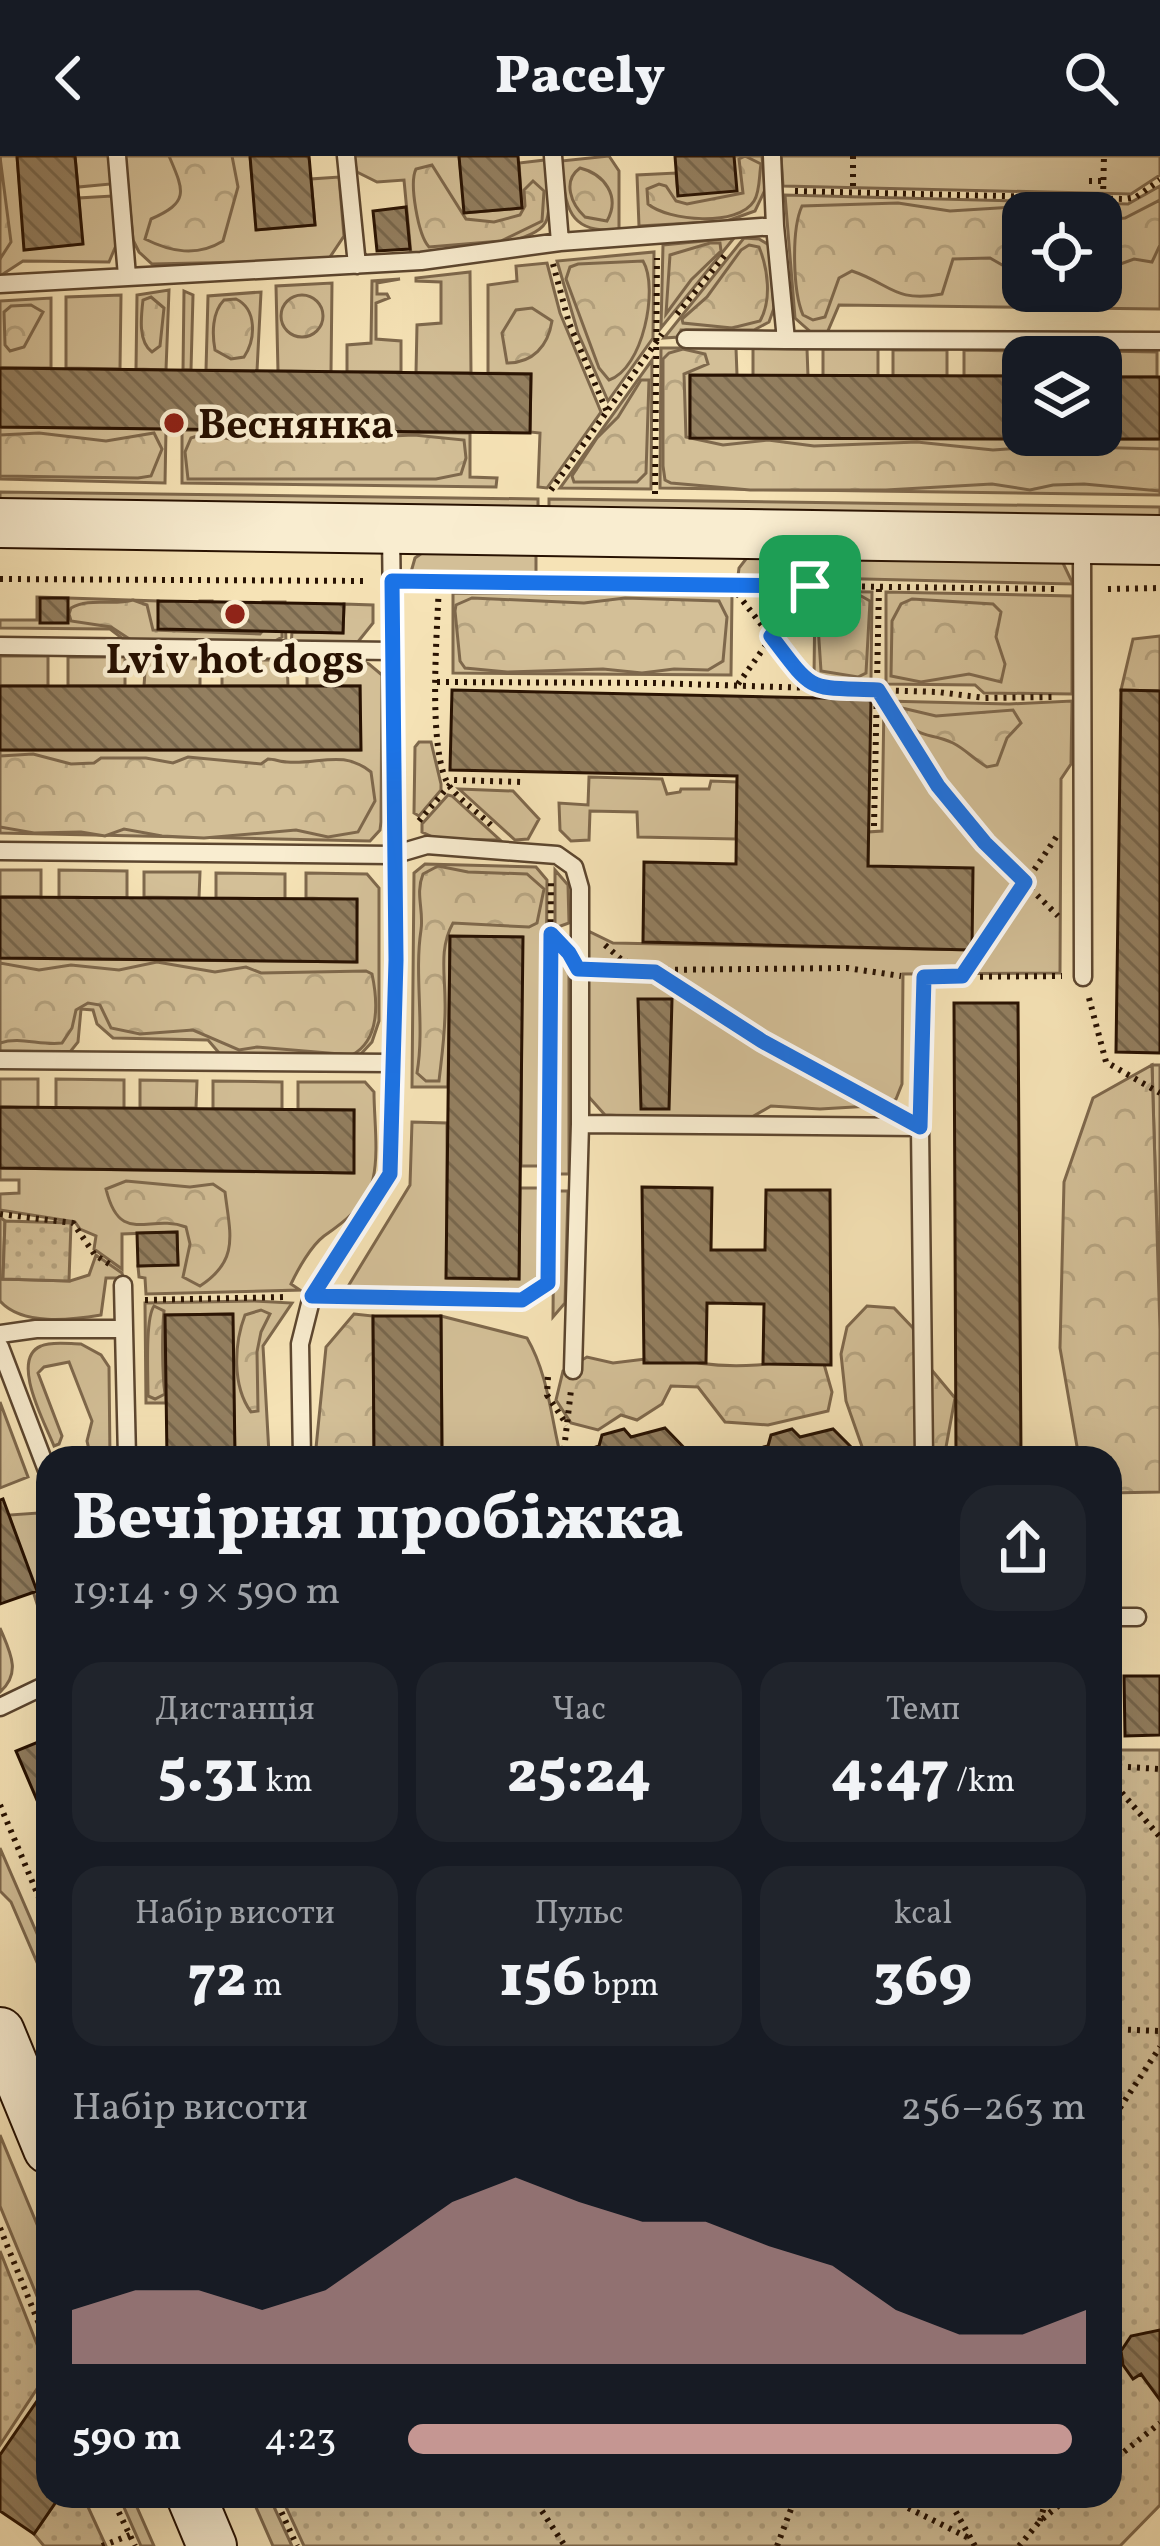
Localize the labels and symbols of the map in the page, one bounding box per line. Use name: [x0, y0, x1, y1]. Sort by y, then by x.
place label: Веснянка: [198, 398, 394, 457]
marker: Веснянка: [161, 410, 187, 436]
pin: [759, 535, 861, 637]
marker: Lviv hot dogs: [222, 601, 248, 627]
place label: Lviv hot dogs: [106, 633, 364, 692]

